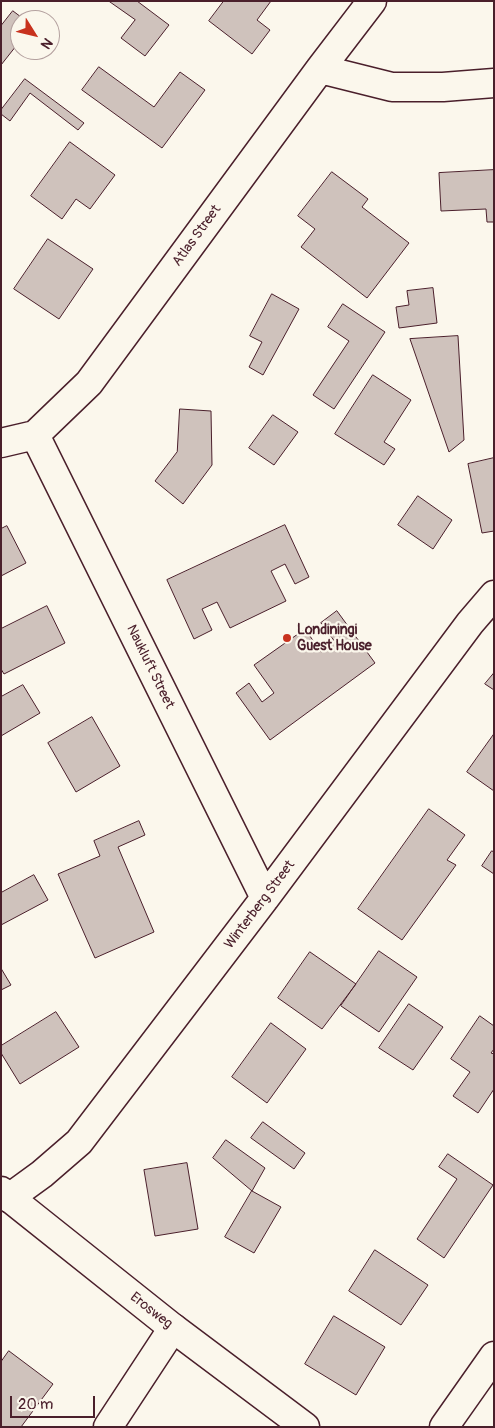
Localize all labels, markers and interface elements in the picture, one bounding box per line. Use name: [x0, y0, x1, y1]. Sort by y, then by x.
north arrow: [10, 10, 60, 60]
text: N: [37, 35, 56, 52]
street label: Atlas Street: [169, 202, 225, 270]
street label: Naukluft Street: [122, 622, 178, 712]
place label: Londiningi Guest House: [297, 622, 372, 654]
marker: Londiningi Guest House: [281, 632, 293, 644]
street label: Winterberg Street: [221, 857, 299, 953]
street label: Erosweg: [126, 1289, 176, 1333]
scale bar: [12, 1386, 98, 1418]
text: 20 m: [18, 1395, 53, 1414]

